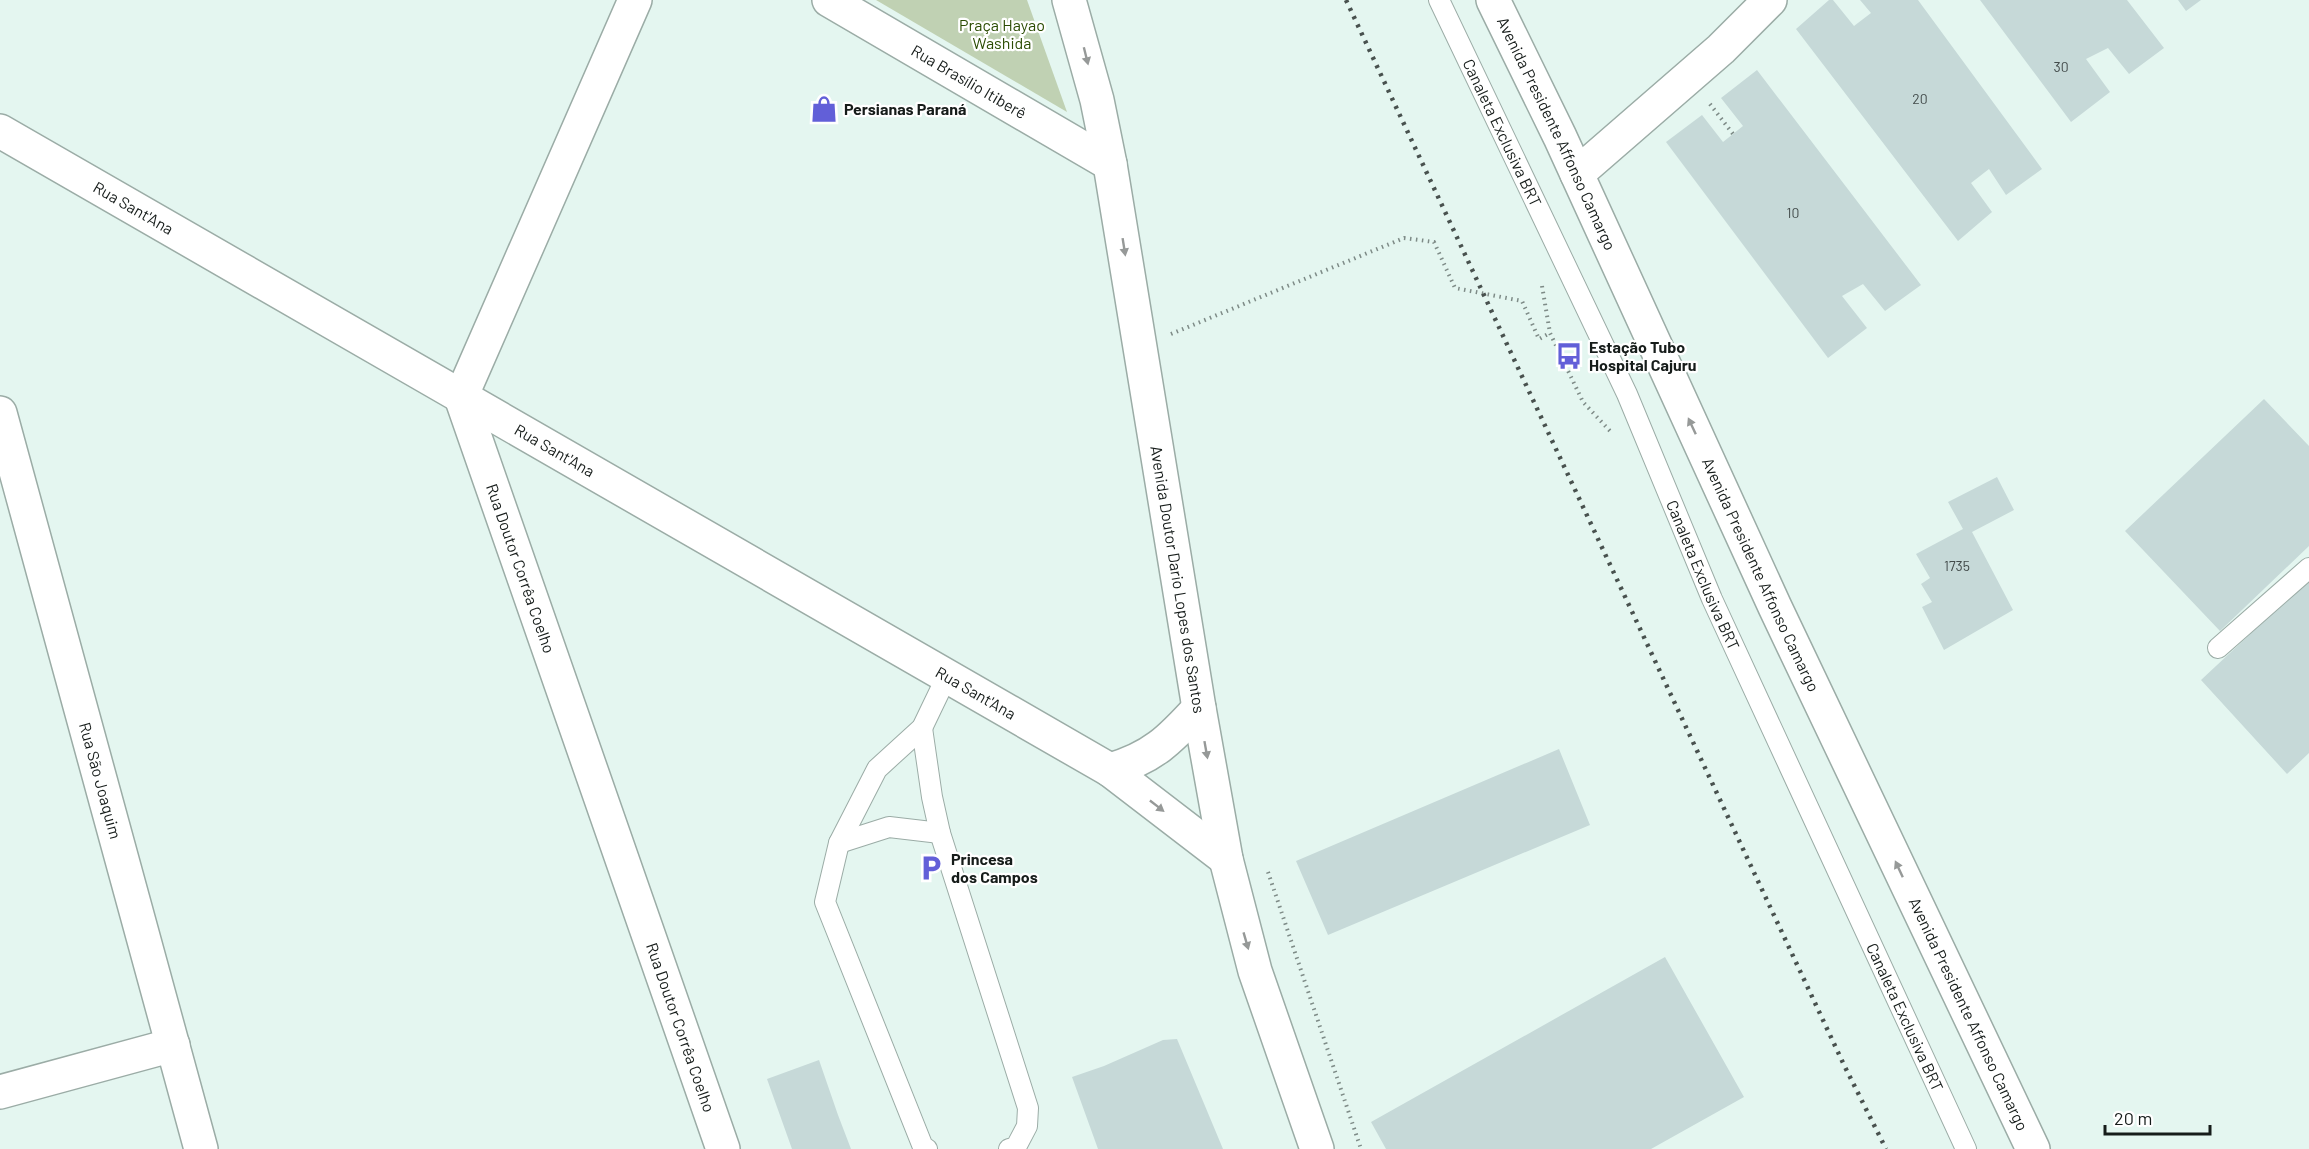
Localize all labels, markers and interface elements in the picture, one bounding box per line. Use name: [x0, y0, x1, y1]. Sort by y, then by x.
street label: Avenida Presidente Affonso Camargo: [1494, 14, 1620, 253]
park label: Praça Hayao Washida: [959, 15, 1045, 52]
street label: Rua Brasílio Itiberê: [908, 40, 1030, 122]
one-way arrow: [1082, 47, 1091, 65]
street label: Canaleta Exclusiva BRT: [1459, 56, 1546, 209]
house number: 30: [2053, 58, 2069, 75]
house number: 20: [1912, 90, 1928, 107]
shop icon: Persianas Paraná: [809, 94, 839, 124]
place label: Persianas Paraná: [844, 99, 966, 118]
street label: Rua Sant'Ana: [90, 177, 177, 238]
house number: 10: [1787, 204, 1799, 221]
one-way arrow: [1119, 238, 1128, 257]
place label: Estação Tubo Hospital Cajuru: [1589, 337, 1697, 374]
bus stop icon: Estação Tubo Hospital Cajuru: [1554, 341, 1584, 371]
one-way arrow: [1687, 416, 1697, 434]
street label: Rua Sant'Ana: [511, 419, 598, 480]
street label: Avenida Doutor Dario Lopes dos Santos: [1147, 444, 1210, 715]
street label: Avenida Presidente Affonso Camargo: [1699, 454, 1824, 695]
street label: Rua Doutor Corrêa Coelho: [483, 481, 559, 655]
street label: Canaleta Exclusiva BRT: [1663, 497, 1744, 653]
house number: 1735: [1944, 557, 1970, 574]
street label: Rua Sant'Ana: [933, 662, 1020, 723]
street label: Rua São Joaquim: [76, 720, 126, 841]
one-way arrow: [1202, 741, 1211, 760]
one-way arrow: [1149, 799, 1165, 812]
place label: Princesa dos Campos: [951, 849, 1038, 886]
parking icon: Princesa dos Campos: [916, 853, 946, 883]
one-way arrow: [1894, 860, 1903, 877]
street label: Avenida Presidente Affonso Camargo: [1906, 894, 2033, 1133]
one-way arrow: [1242, 932, 1252, 950]
street label: Rua Doutor Corrêa Coelho: [643, 940, 719, 1114]
street label: Canaleta Exclusiva BRT: [1863, 940, 1948, 1094]
scale bar: [2105, 1098, 2210, 1136]
text: 20 m: [2114, 1107, 2152, 1129]

